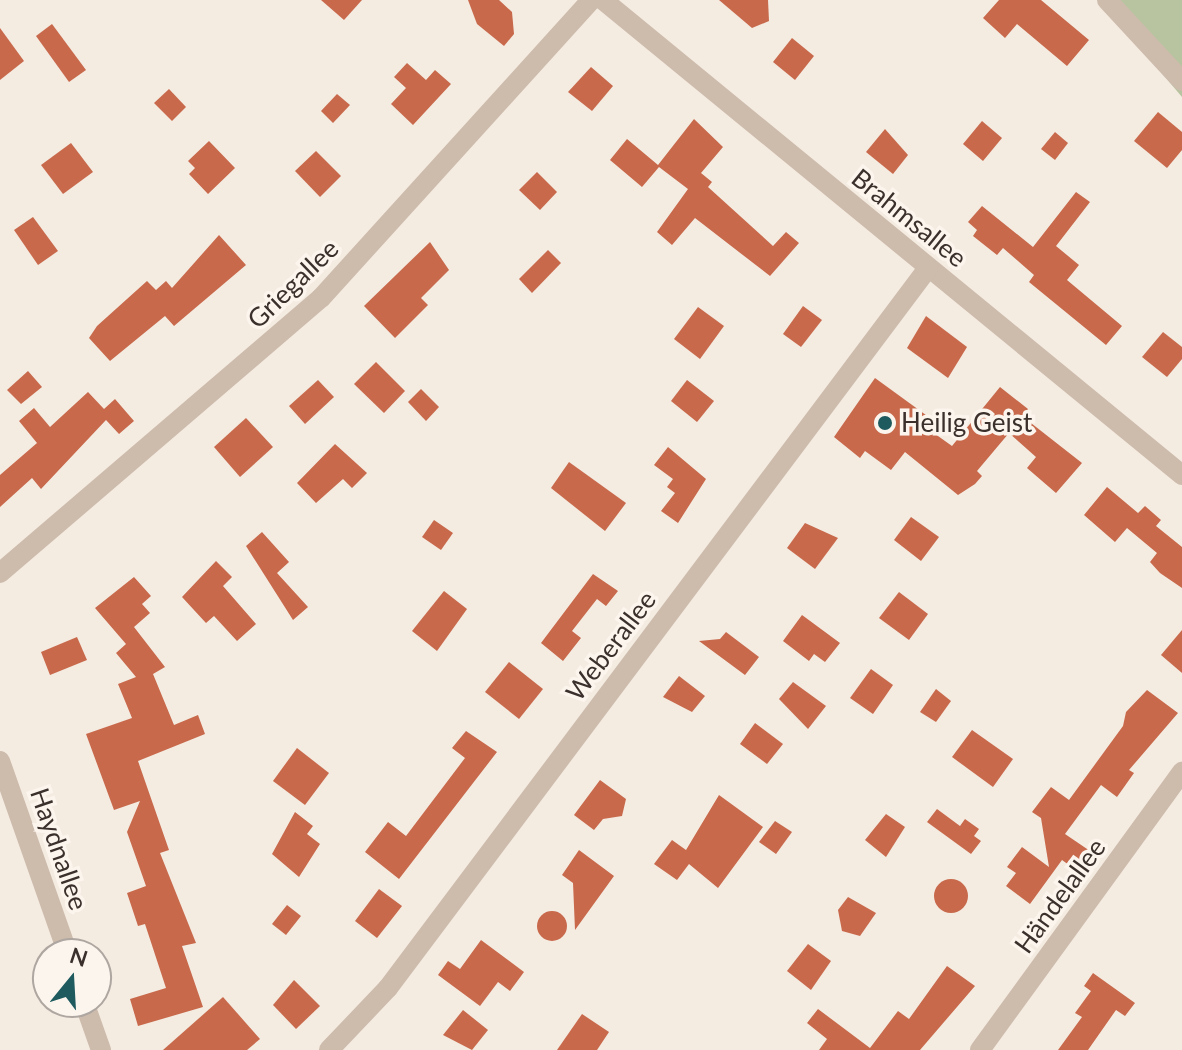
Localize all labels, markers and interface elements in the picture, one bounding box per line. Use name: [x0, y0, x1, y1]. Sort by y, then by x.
street label: Brahmsallee: [845, 162, 973, 274]
street label: Griegallee: [241, 233, 345, 335]
place label: Heilig Geist: [901, 407, 1032, 439]
marker: Heilig Geist: [876, 414, 894, 432]
street label: Weberallee: [560, 585, 662, 707]
street label: Haydnallee: [24, 784, 94, 914]
street label: Händelallee: [1008, 833, 1112, 959]
north arrow: [32, 938, 112, 1018]
text: N: [67, 941, 91, 972]

